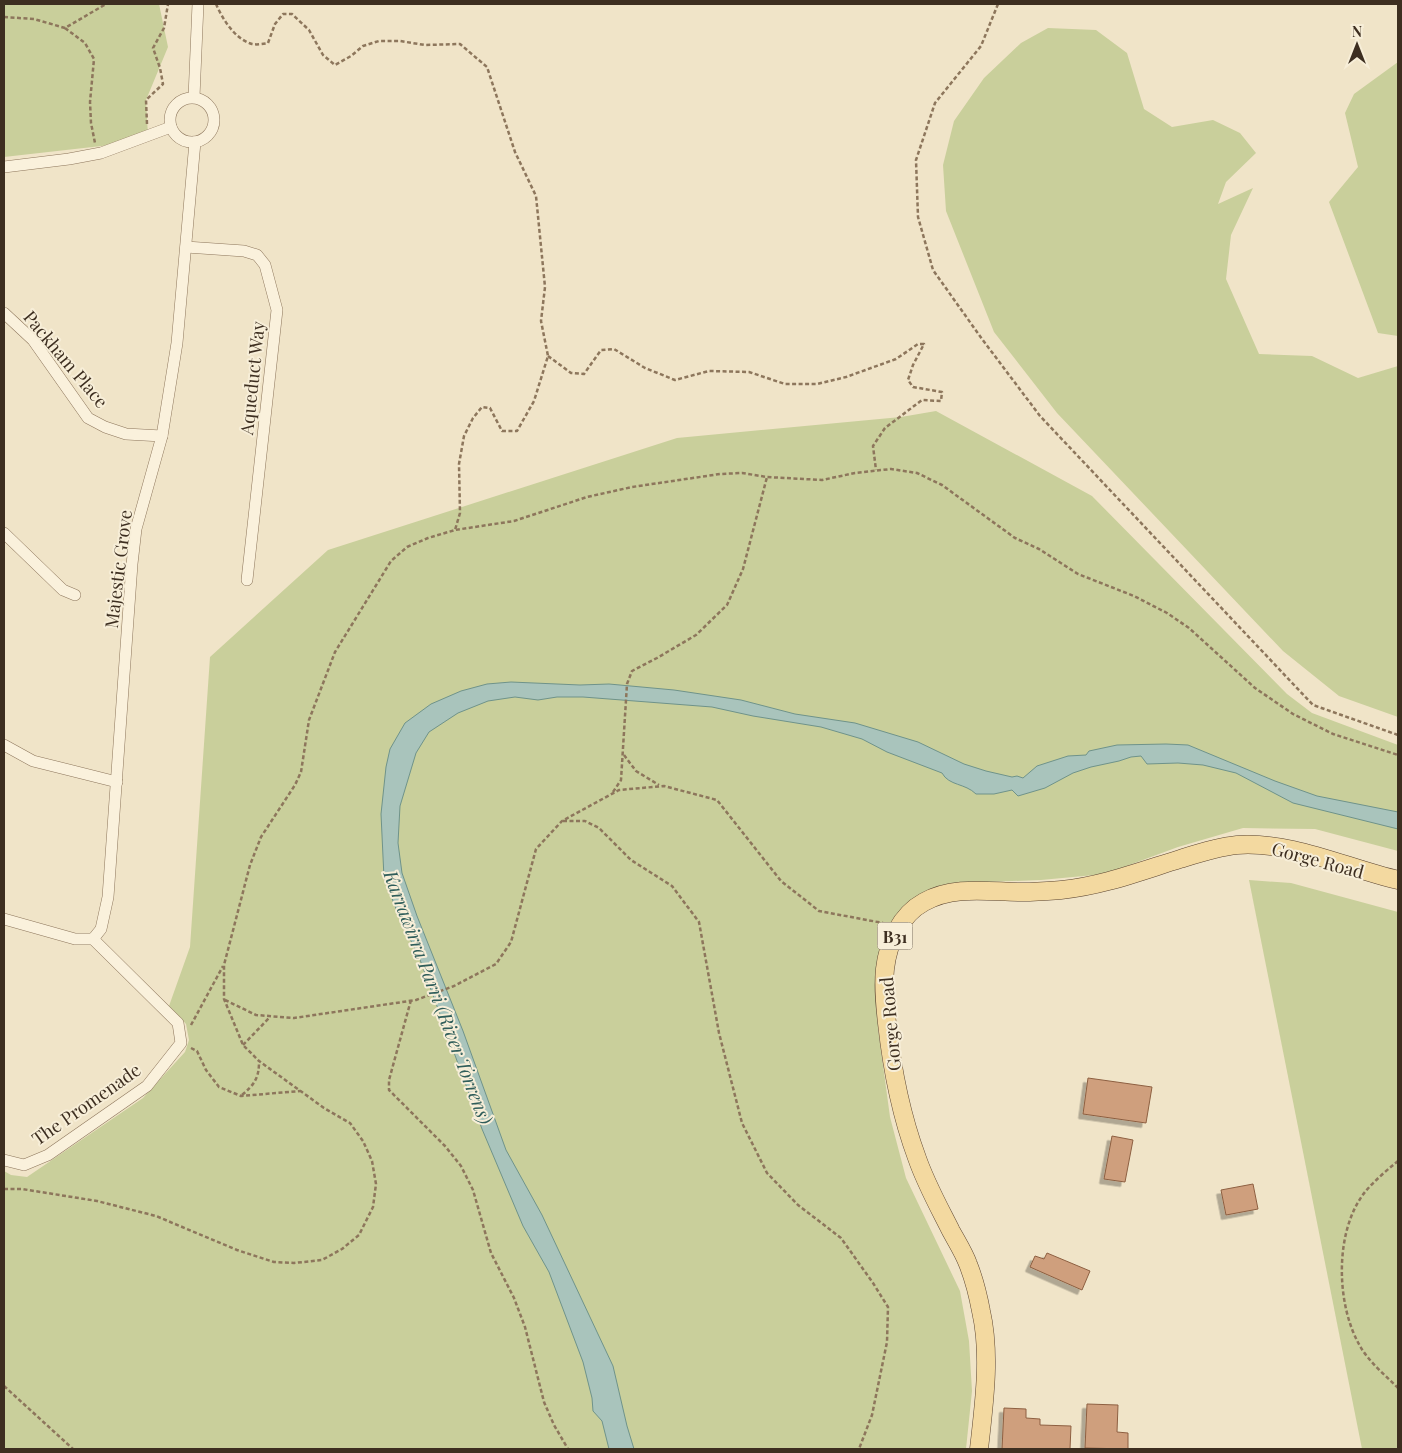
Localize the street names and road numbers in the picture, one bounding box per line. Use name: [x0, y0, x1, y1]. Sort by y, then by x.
street label: Packham Place: [18, 305, 114, 413]
street label: Aqueduct Way: [234, 320, 270, 437]
street label: Majestic Grove: [99, 508, 137, 630]
street label: Gorge Road: [1269, 836, 1367, 884]
road number: B31: [878, 922, 912, 949]
street label: Gorge Road: [874, 975, 906, 1072]
street label: The Promenade: [27, 1058, 145, 1150]

